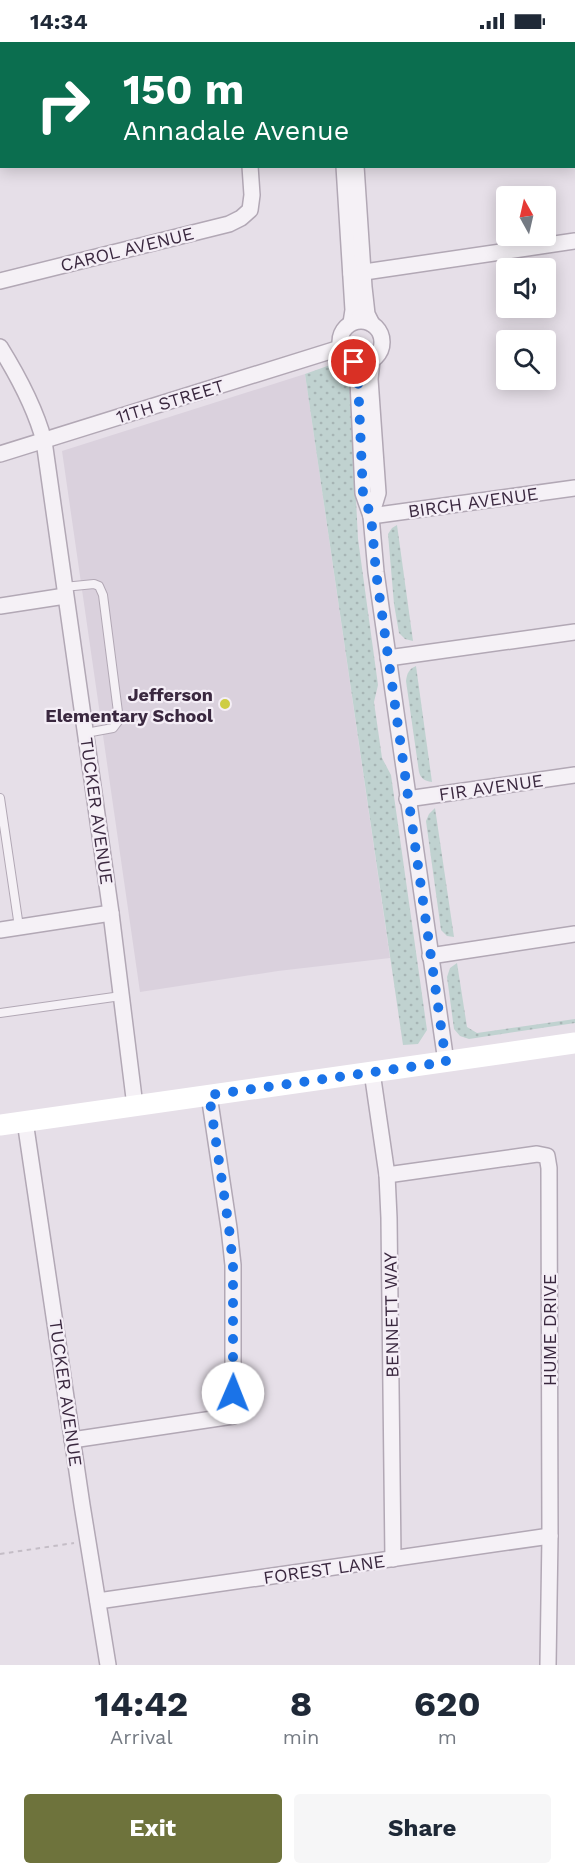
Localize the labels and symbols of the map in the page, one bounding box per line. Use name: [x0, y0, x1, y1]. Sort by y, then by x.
north arrow: [496, 186, 556, 246]
street label: CAROL AVENUE: [58, 222, 196, 276]
pin: [328, 336, 379, 387]
street label: 11TH STREET: [113, 375, 227, 427]
street label: BIRCH AVENUE: [407, 482, 539, 522]
place label: Jefferson Elementary School: [45, 684, 213, 726]
marker: Jefferson Elementary School: [218, 697, 232, 711]
street label: TUCKER AVENUE: [76, 736, 118, 886]
street label: FIR AVENUE: [438, 769, 544, 805]
street label: BENNETT WAY: [379, 1251, 403, 1378]
street label: HUME DRIVE: [539, 1274, 560, 1386]
street label: TUCKER AVENUE: [45, 1318, 87, 1468]
position arrow: [201, 1361, 265, 1425]
street label: FOREST LANE: [262, 1550, 386, 1588]

